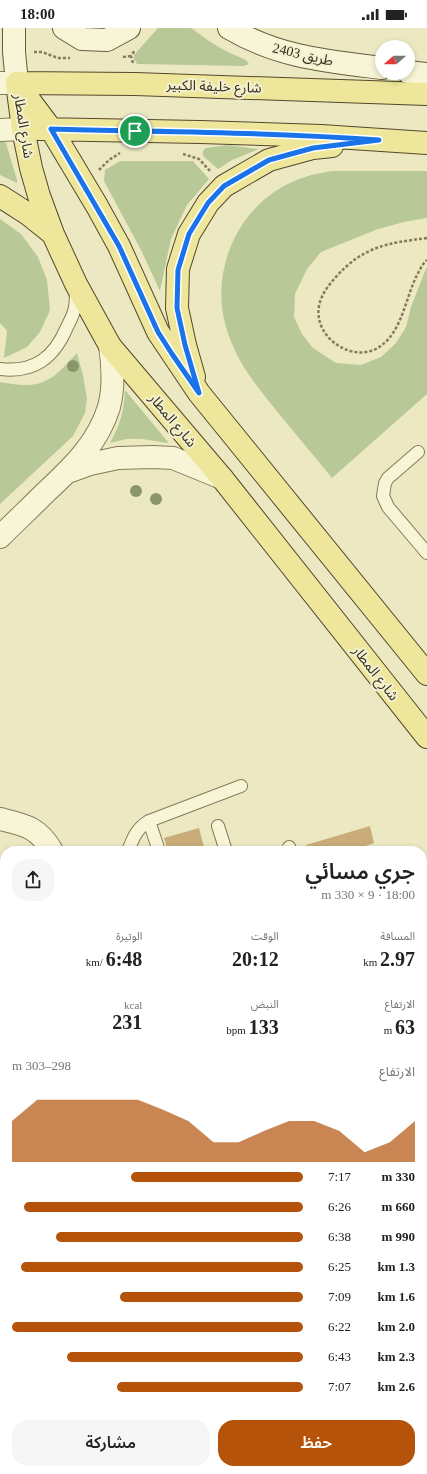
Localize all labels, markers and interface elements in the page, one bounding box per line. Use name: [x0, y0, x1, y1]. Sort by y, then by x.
text: 18:00: [20, 6, 55, 22]
street label: طريق 2403: [271, 40, 335, 71]
north arrow: [375, 40, 415, 80]
map controls: [375, 40, 415, 80]
street label: شارع خليفة الكبير: [165, 77, 262, 99]
street label: شارع المطار: [8, 92, 36, 160]
pin: [118, 114, 152, 148]
icon: arrive: [124, 120, 146, 142]
street label: شارع المطار: [143, 390, 199, 452]
street label: شارع المطار: [347, 642, 402, 705]
button: share: [12, 859, 54, 901]
text: جري مسائي: [305, 859, 415, 884]
text: 18:00 · 9 × 330 m: [321, 887, 415, 902]
text: الوتيرة: [116, 930, 142, 942]
text: الوقت: [251, 930, 279, 942]
text: المسافة: [380, 930, 415, 942]
text: 6:48: [106, 948, 142, 970]
text: 20:12: [232, 948, 279, 970]
text: 2.97: [380, 948, 415, 970]
text: /km: [86, 956, 106, 968]
text: km: [363, 956, 380, 968]
text: النبض: [251, 998, 279, 1010]
text: الارتفاع: [385, 998, 415, 1010]
text: kcal: [124, 999, 142, 1011]
text: 231: [112, 1011, 142, 1033]
text: 133: [249, 1016, 279, 1038]
text: 63: [395, 1016, 415, 1038]
text: bpm: [226, 1024, 249, 1036]
text: m: [384, 1024, 395, 1036]
text: 298–303 m: [12, 1058, 71, 1073]
text: الارتفاع: [379, 1064, 415, 1079]
text: 7:17: [328, 1169, 351, 1184]
text: 330 m: [381, 1169, 415, 1184]
text: 6:26: [328, 1199, 351, 1214]
text: 660 m: [381, 1199, 415, 1214]
text: 6:38: [328, 1229, 351, 1244]
text: 990 m: [381, 1229, 415, 1244]
text: 6:25: [328, 1259, 351, 1274]
text: 1.3 km: [377, 1259, 415, 1274]
text: 7:09: [328, 1289, 351, 1304]
text: 1.6 km: [377, 1289, 415, 1304]
text: 6:22: [328, 1319, 351, 1334]
text: 2.0 km: [377, 1319, 415, 1334]
text: 6:43: [328, 1349, 351, 1364]
text: 2.3 km: [377, 1349, 415, 1364]
text: 7:07: [328, 1379, 351, 1394]
text: 2.6 km: [377, 1379, 415, 1394]
button: مشاركة: [12, 1420, 210, 1466]
button: حفظ: [218, 1420, 415, 1466]

